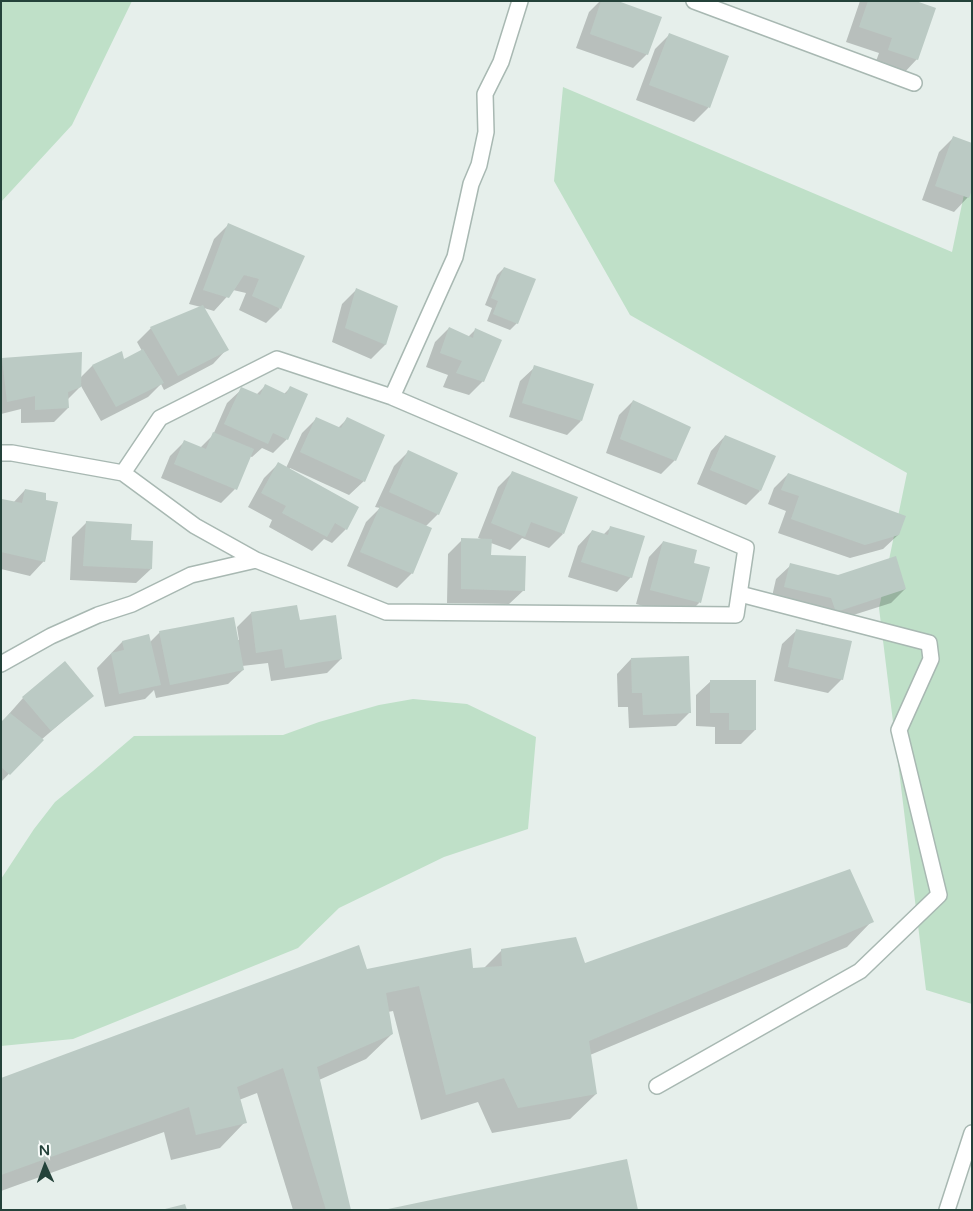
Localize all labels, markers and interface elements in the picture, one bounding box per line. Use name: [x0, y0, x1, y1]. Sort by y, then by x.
north arrow: [20, 1141, 70, 1191]
text: N: [39, 1142, 50, 1159]

